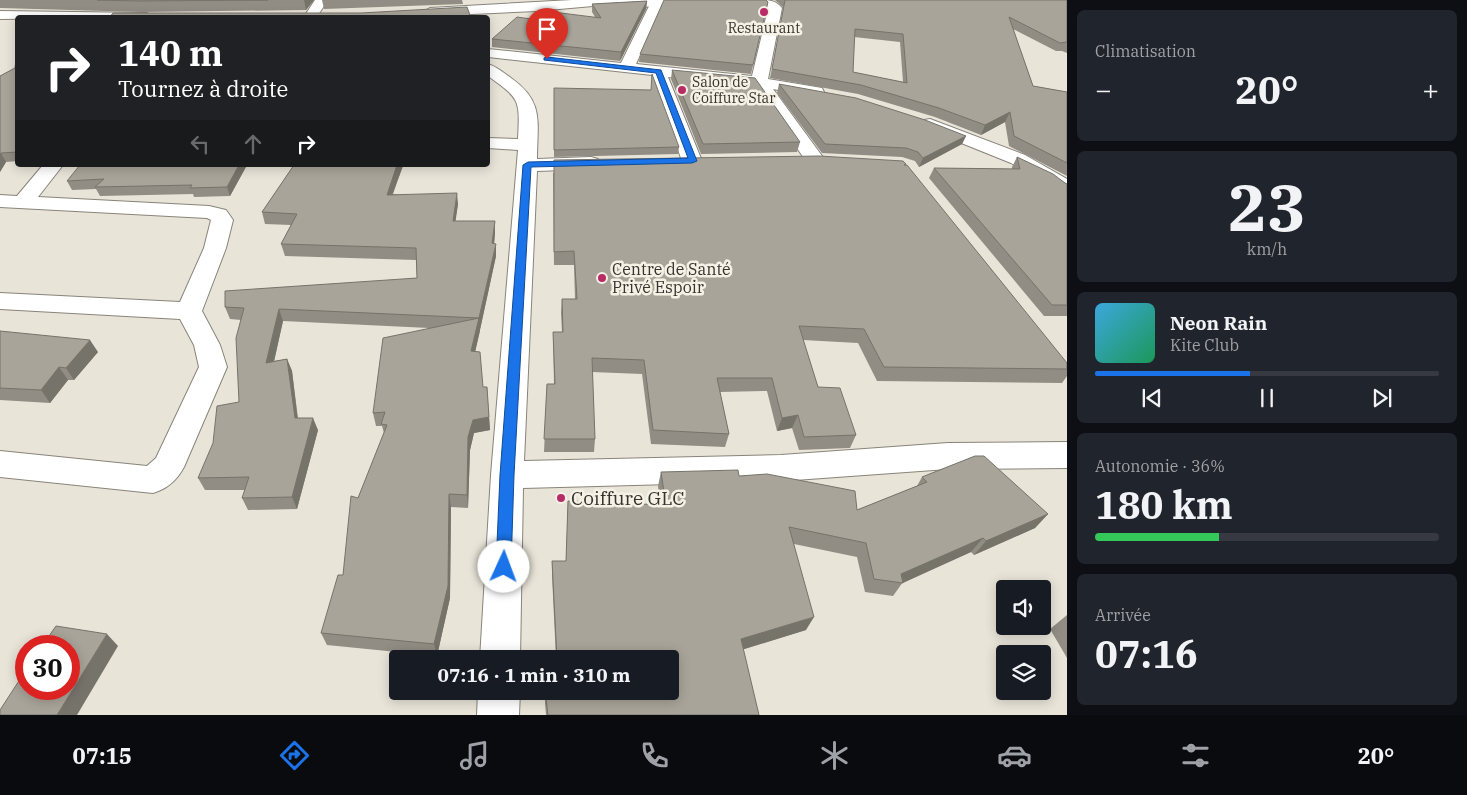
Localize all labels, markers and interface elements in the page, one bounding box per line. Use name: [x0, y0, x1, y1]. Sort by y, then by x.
marker: Restaurant: [758, 6, 770, 18]
pin: [526, 8, 568, 59]
icon: arrive: [533, 15, 561, 43]
place label: Restaurant: [728, 19, 800, 37]
text: 140 m: [118, 30, 223, 76]
icon: right: [35, 35, 100, 100]
text: Climatisation: [1095, 41, 1196, 61]
text: 20°: [1235, 65, 1299, 114]
text: −: [1095, 71, 1112, 108]
text: +: [1422, 71, 1439, 108]
place label: Salon de Coiffure Star: [692, 73, 776, 107]
text: Tournez à droite: [118, 74, 288, 103]
marker: Salon de Coiffure Star: [676, 84, 688, 96]
icon: left: [186, 130, 214, 158]
icon: ahead: [239, 130, 267, 158]
icon: right: [292, 130, 320, 158]
text: 23: [1228, 164, 1306, 249]
text: km/h: [1247, 239, 1287, 259]
place label: Centre de Santé Privé Espoir: [612, 259, 731, 297]
marker: Centre de Santé Privé Espoir: [596, 272, 608, 284]
text: Neon Rain: [1170, 311, 1267, 335]
text: Kite Club: [1170, 335, 1239, 355]
icon: previous: [1138, 384, 1166, 412]
icon: pause: [1253, 384, 1281, 412]
icon: next: [1368, 384, 1396, 412]
text: Autonomie · 36%: [1095, 456, 1225, 476]
text: 180 km: [1095, 480, 1233, 529]
place label: Coiffure GLC: [571, 486, 685, 510]
marker: Coiffure GLC: [555, 492, 567, 504]
position arrow: [477, 540, 529, 592]
map controls: [996, 580, 1051, 700]
button: sound: [996, 580, 1051, 635]
text: Arrivée: [1095, 605, 1151, 625]
text: 07:16: [1095, 629, 1198, 678]
speed limit sign: 30: [15, 635, 80, 700]
button: layers: [996, 645, 1051, 700]
text: 07:16 · 1 min · 310 m: [438, 663, 630, 687]
icon: directions: [277, 738, 312, 773]
icon: music: [457, 738, 492, 773]
icon: phone: [637, 738, 672, 773]
icon: climate: [817, 738, 852, 773]
icon: car: [997, 738, 1032, 773]
icon: filters: [1178, 738, 1213, 773]
text: 07:15: [73, 741, 132, 770]
text: 20°: [1358, 741, 1394, 770]

